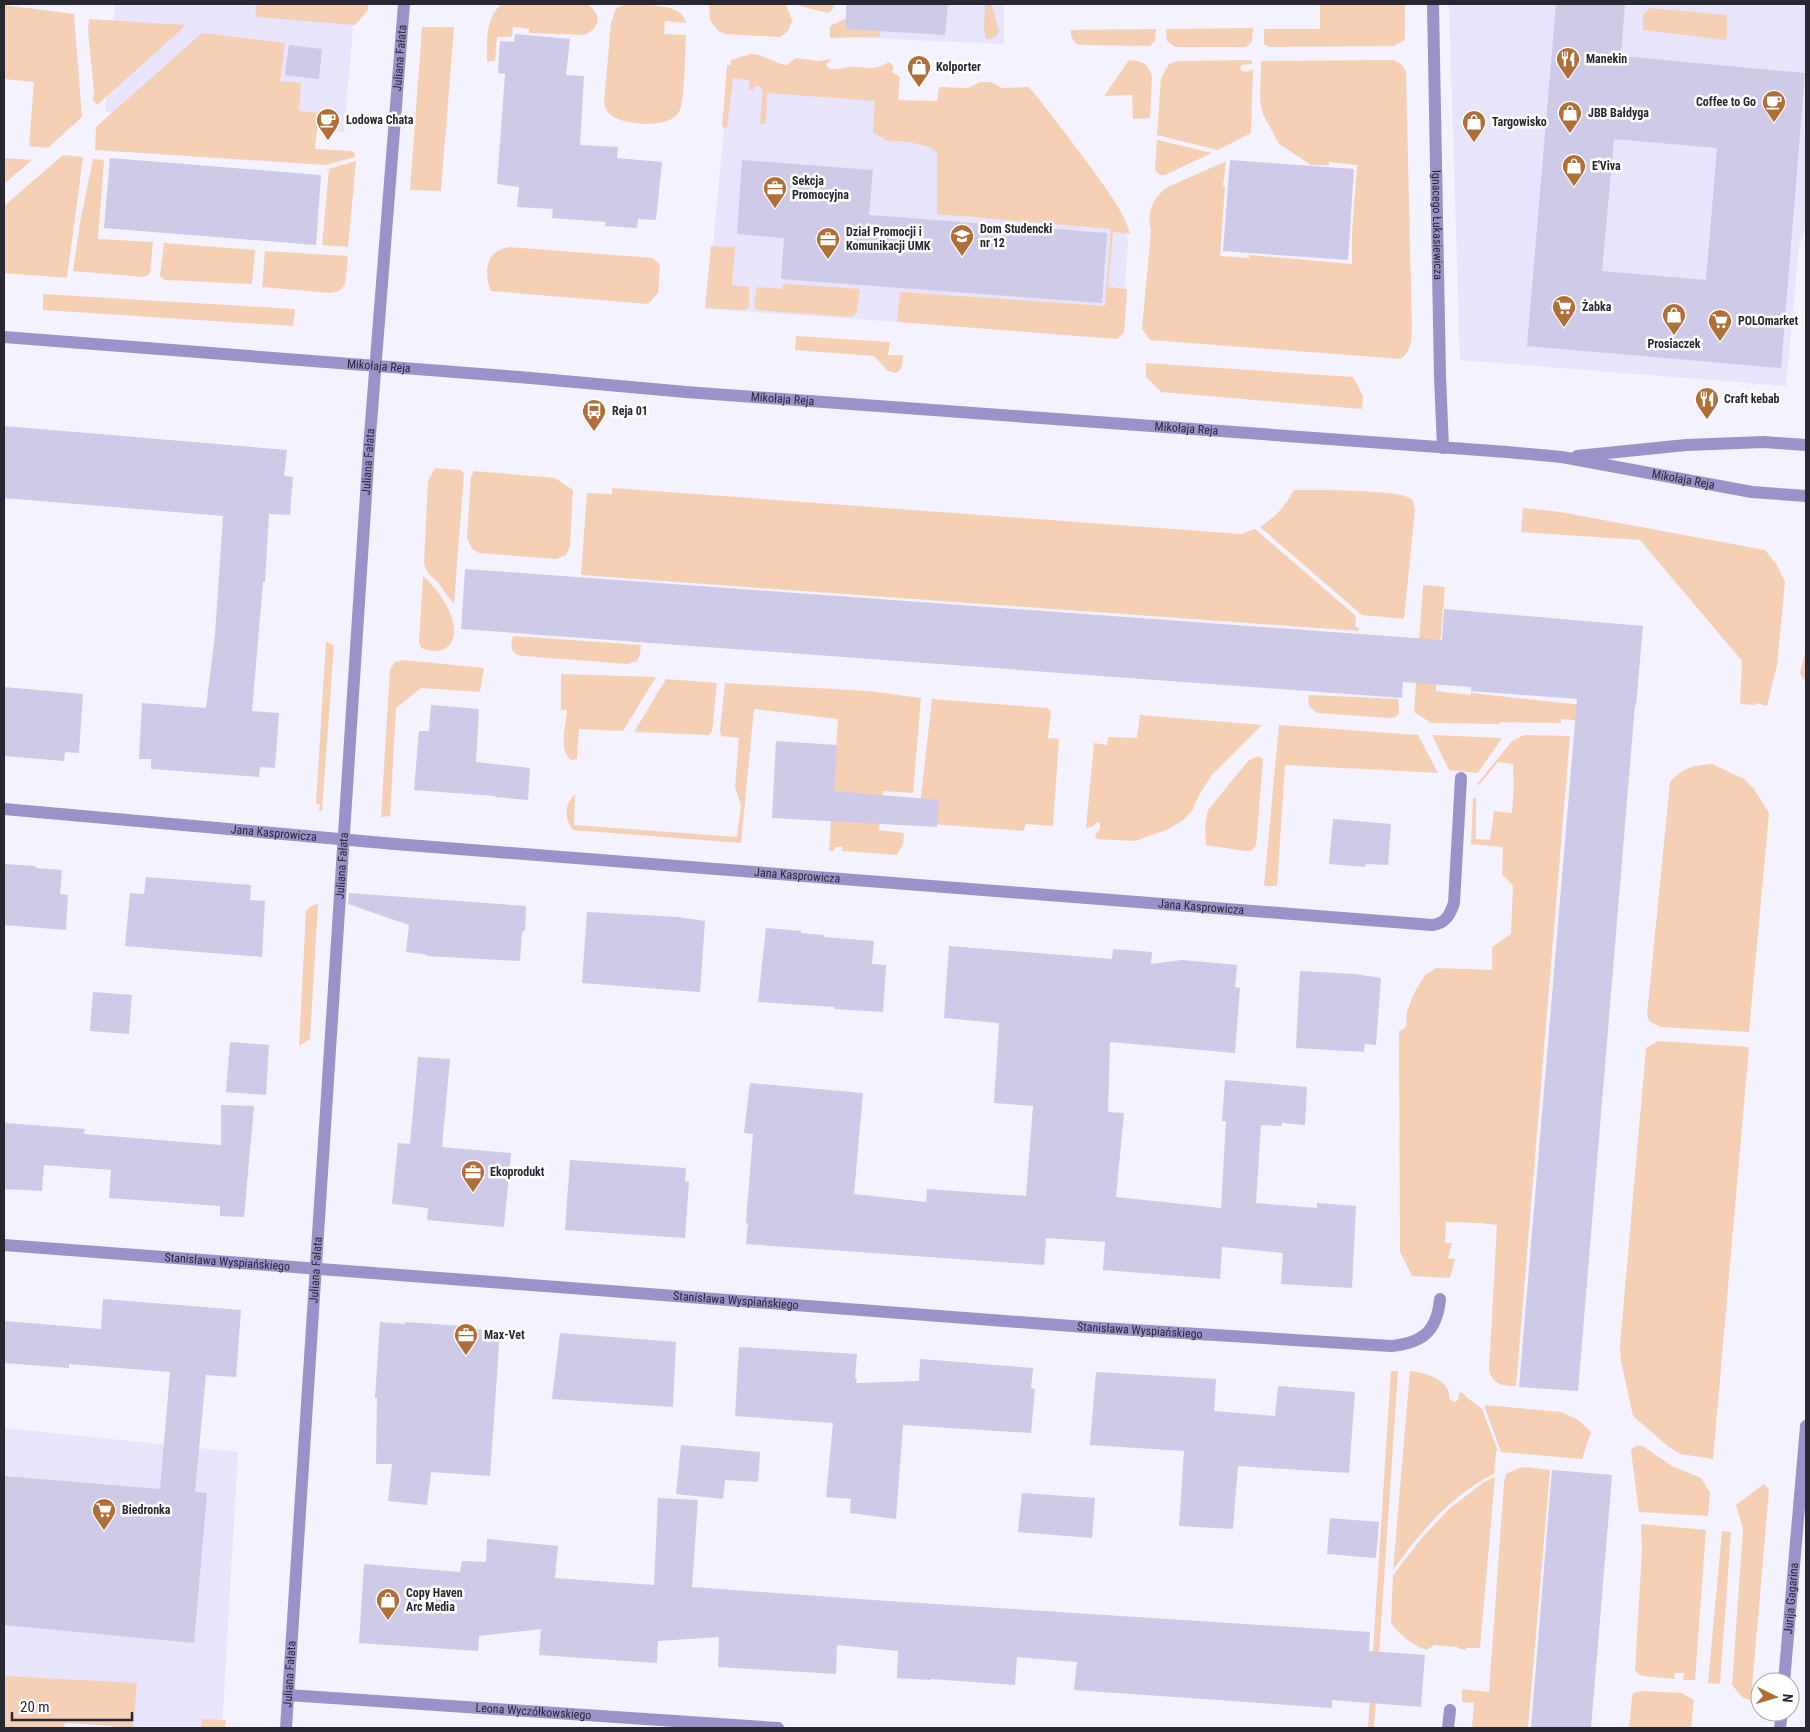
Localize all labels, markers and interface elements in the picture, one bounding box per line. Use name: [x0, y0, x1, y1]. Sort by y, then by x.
street label: Juliana Fałata: [390, 24, 409, 92]
restaurant icon: Manekin: [1555, 46, 1581, 80]
place label: Manekin: [1586, 52, 1627, 66]
shop icon: Kolporter: [906, 54, 932, 88]
place label: Kolporter: [936, 60, 981, 74]
cafe icon: Coffee to Go: [1761, 89, 1787, 123]
place label: Coffee to Go: [1696, 95, 1756, 109]
shop icon: JBB Bałdyga: [1557, 100, 1583, 134]
place label: JBB Bałdyga: [1588, 106, 1649, 120]
cafe icon: Lodowa Chata: [315, 107, 341, 141]
shop icon: Targowisko: [1461, 109, 1487, 143]
place label: Lodowa Chata: [346, 113, 414, 127]
place label: Targowisko: [1492, 115, 1547, 129]
shop icon: E'Viva: [1561, 153, 1587, 187]
place label: E'Viva: [1592, 159, 1621, 173]
street label: Ignacego Łukasiewicza: [1429, 170, 1445, 280]
place label: Sekcja Promocyjna: [792, 174, 849, 202]
office icon: Sekcja Promocyjna: [762, 175, 788, 209]
place label: Dom Studencki nr 12: [980, 222, 1052, 250]
school or university icon: Dom Studencki nr 12: [949, 223, 975, 257]
place label: Dział Promocji i Komunikacji UMK: [846, 225, 931, 253]
office icon: Dział Promocji i Komunikacji UMK: [815, 226, 841, 260]
supermarket icon: Żabka: [1551, 294, 1577, 328]
place label: Żabka: [1582, 299, 1612, 314]
shop icon: Prosiaczek: [1661, 302, 1687, 336]
supermarket icon: POLOmarket: [1707, 308, 1733, 342]
place label: POLOmarket: [1738, 314, 1799, 328]
place label: Prosiaczek: [1647, 337, 1701, 351]
street label: Mikołaja Reja: [347, 357, 411, 376]
restaurant icon: Craft kebab: [1694, 386, 1720, 420]
street label: Mikołaja Reja: [750, 390, 815, 408]
place label: Craft kebab: [1724, 392, 1780, 406]
bus stop icon: Reja 01: [581, 398, 607, 432]
place label: Reja 01: [612, 404, 648, 418]
street label: Mikołaja Reja: [1154, 419, 1219, 438]
street label: Juliana Fałata: [359, 428, 378, 495]
street label: Mikołaja Reja: [1651, 467, 1716, 492]
street label: Jana Kasprowicza: [230, 822, 318, 844]
street label: Juliana Fałata: [333, 832, 351, 900]
street label: Jana Kasprowicza: [754, 865, 841, 886]
street label: Jana Kasprowicza: [1157, 897, 1245, 917]
office icon: Ekoprodukt: [460, 1159, 486, 1193]
place label: Ekoprodukt: [490, 1165, 545, 1179]
street label: Juliana Fałata: [307, 1236, 325, 1304]
street label: Stanisława Wyspiańskiego: [164, 1250, 291, 1274]
street label: Stanisława Wyspiańskiego: [673, 1289, 799, 1312]
street label: Stanisława Wyspiańskiego: [1076, 1319, 1203, 1341]
office icon: Max-Vet: [453, 1322, 479, 1356]
place label: Max-Vet: [484, 1328, 525, 1342]
supermarket icon: Biedronka: [91, 1497, 117, 1531]
place label: Biedronka: [122, 1503, 171, 1517]
street label: Jurija Gagarina: [1781, 1562, 1801, 1635]
place label: Copy Haven Arc Media: [406, 1586, 463, 1614]
shop icon: Copy Haven Arc Media: [375, 1587, 401, 1621]
street label: Juliana Fałata: [280, 1640, 299, 1708]
north arrow: [1750, 1672, 1800, 1722]
scale bar: [12, 1690, 132, 1722]
text: N: [1780, 1693, 1796, 1703]
text: 20 m: [20, 1698, 50, 1716]
street label: Leona Wyczółkowskiego: [475, 1701, 592, 1722]

